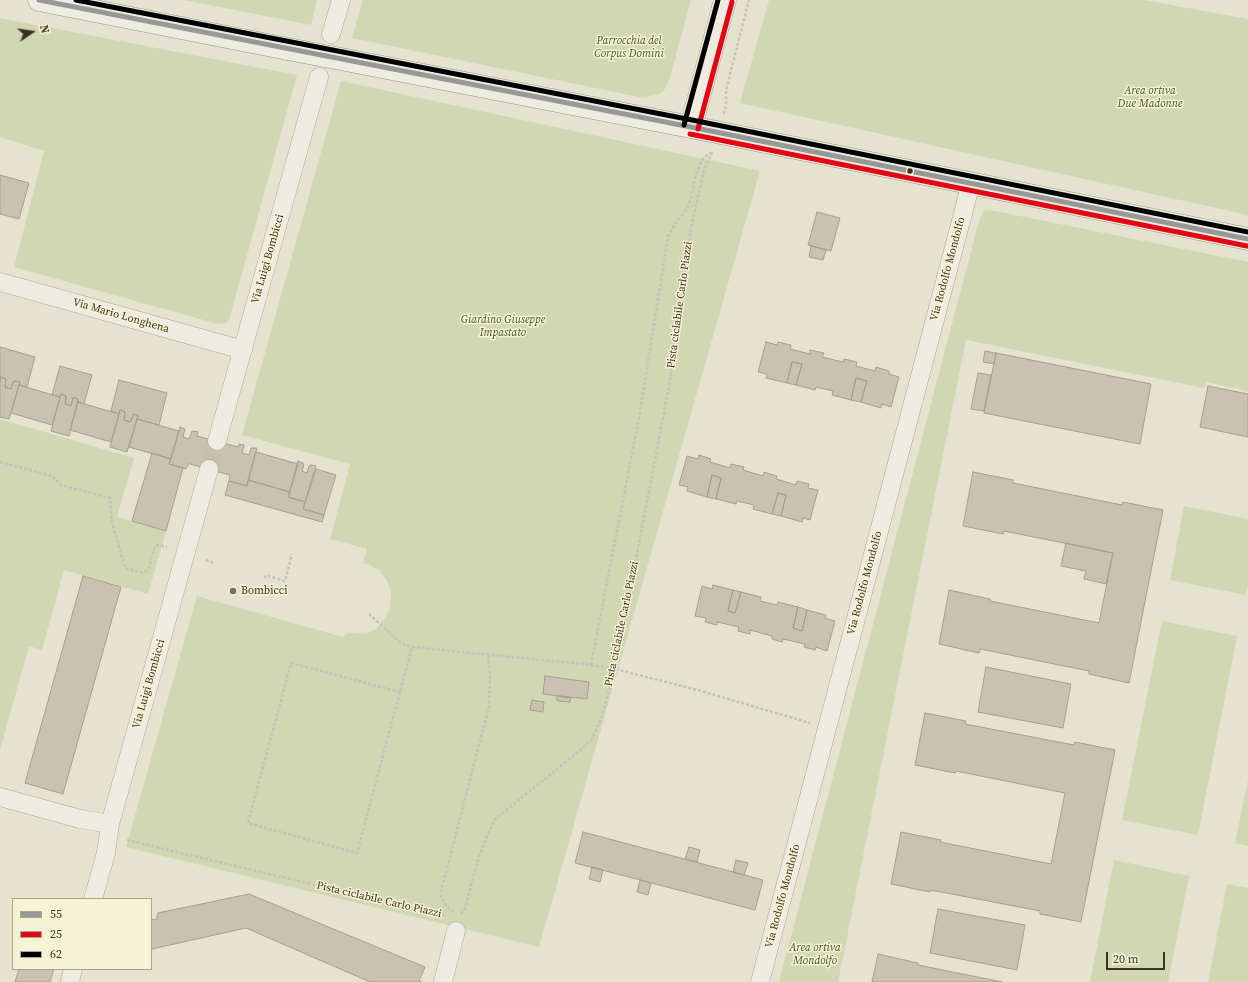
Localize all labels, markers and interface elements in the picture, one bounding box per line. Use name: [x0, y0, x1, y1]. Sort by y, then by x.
north arrow: [12, 12, 52, 52]
text: N: [36, 24, 52, 35]
park label: Parrocchia del Corpus Domini: [594, 34, 664, 60]
park label: Area ortiva Due Madonne: [1118, 84, 1182, 110]
unlabelled marker: [905, 166, 915, 176]
street label: Via Luigi Bombicci: [249, 213, 287, 305]
street label: Via Rodolfo Mondolfo: [928, 216, 968, 322]
street label: Pista ciclabile Carlo Piazzi: [665, 241, 695, 369]
street label: Via Mario Longhena: [71, 296, 171, 336]
park label: Giardino Giuseppe Impastato: [461, 313, 545, 339]
street label: Via Rodolfo Mondolfo: [845, 530, 885, 636]
street label: Pista ciclabile Carlo Piazzi: [602, 560, 642, 688]
place label: Bombicci: [241, 584, 288, 598]
marker: Bombicci: [228, 586, 238, 596]
street label: Via Luigi Bombicci: [130, 638, 168, 730]
street label: Via Rodolfo Mondolfo: [763, 843, 803, 949]
street label: Pista ciclabile Carlo Piazzi: [315, 879, 443, 921]
legend: [12, 898, 152, 970]
text: 55: [50, 906, 62, 922]
text: 25: [50, 926, 62, 942]
park label: Area ortiva Mondolfo: [789, 941, 841, 967]
scale bar: [1108, 944, 1167, 970]
text: 62: [50, 946, 62, 962]
text: 20 m: [1113, 951, 1139, 967]

